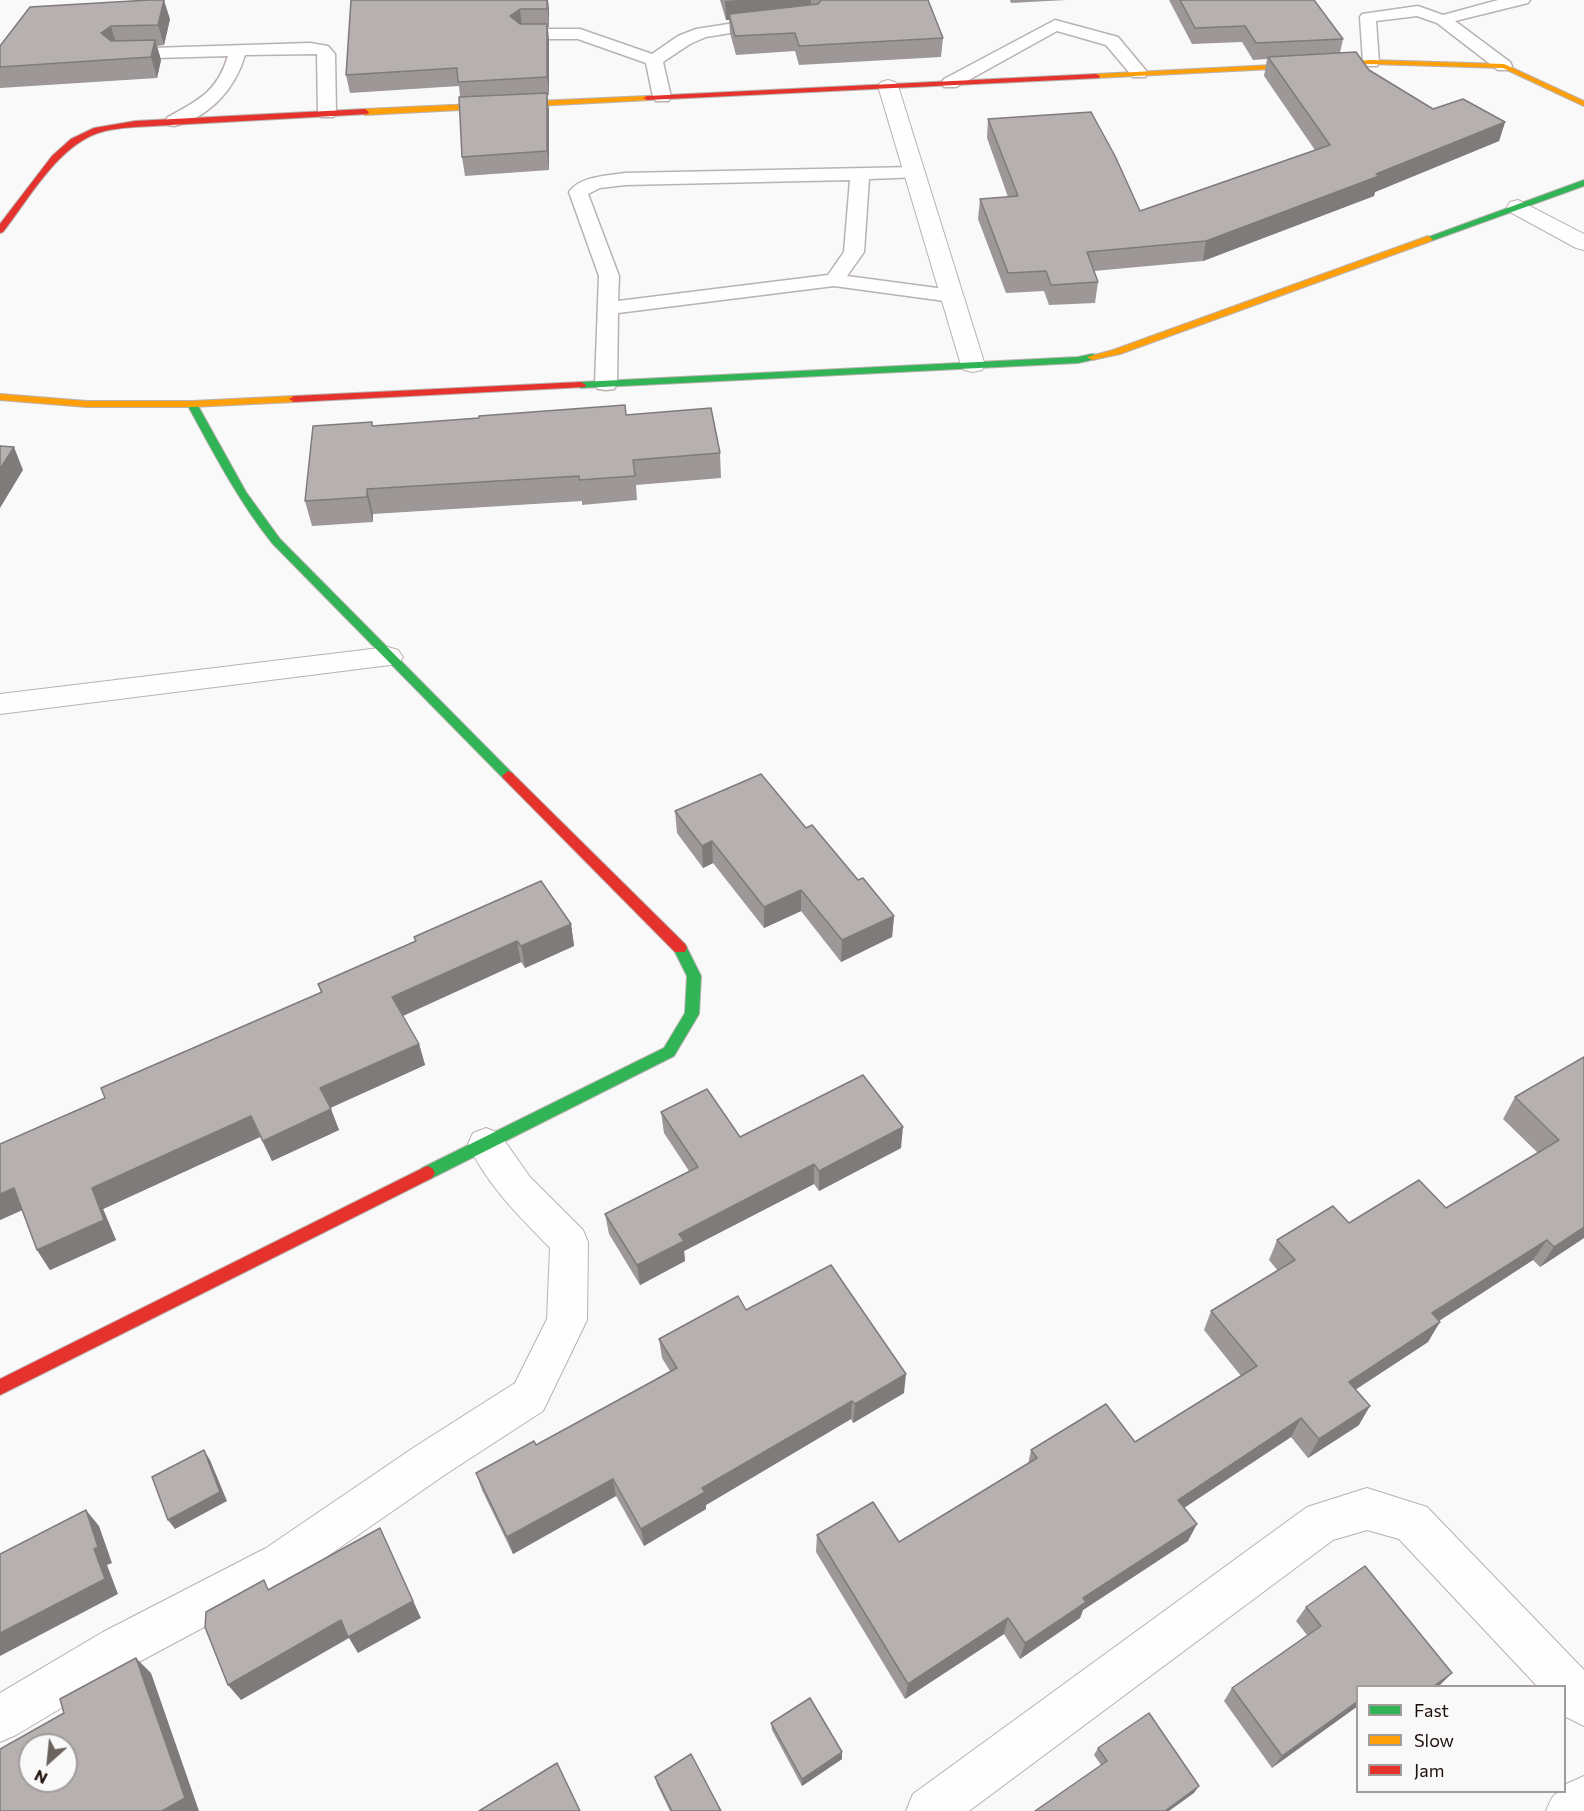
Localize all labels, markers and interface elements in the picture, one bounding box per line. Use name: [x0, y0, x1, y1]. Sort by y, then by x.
legend: [1356, 1685, 1566, 1793]
text: Fast: [1414, 1699, 1449, 1721]
text: Slow: [1414, 1729, 1454, 1751]
north arrow: [18, 1733, 78, 1793]
text: Jam: [1414, 1759, 1444, 1781]
text: N: [31, 1767, 50, 1789]

